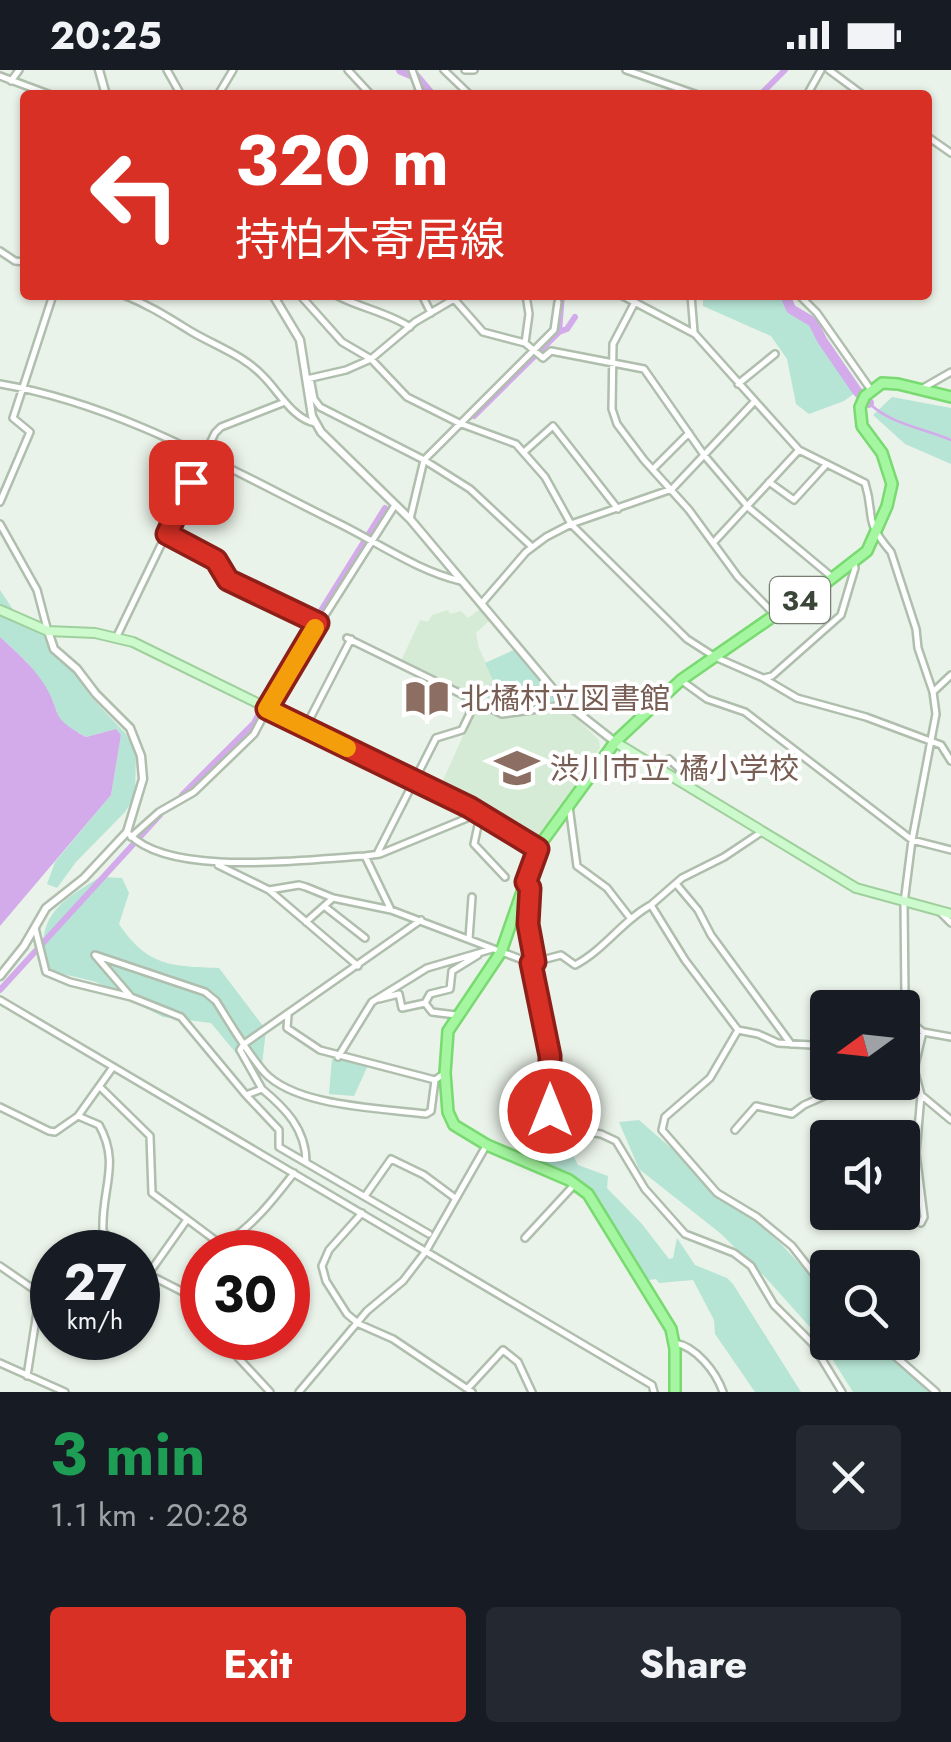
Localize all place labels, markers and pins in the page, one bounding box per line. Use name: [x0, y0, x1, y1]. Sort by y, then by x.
pin: [149, 440, 234, 525]
library icon: 北橘村立図書館: [403, 674, 451, 722]
place label: 北橘村立図書館: [460, 677, 670, 720]
school or university icon: 渋川市立 橘小学校: [493, 744, 541, 792]
place label: 渋川市立 橘小学校: [550, 747, 799, 790]

